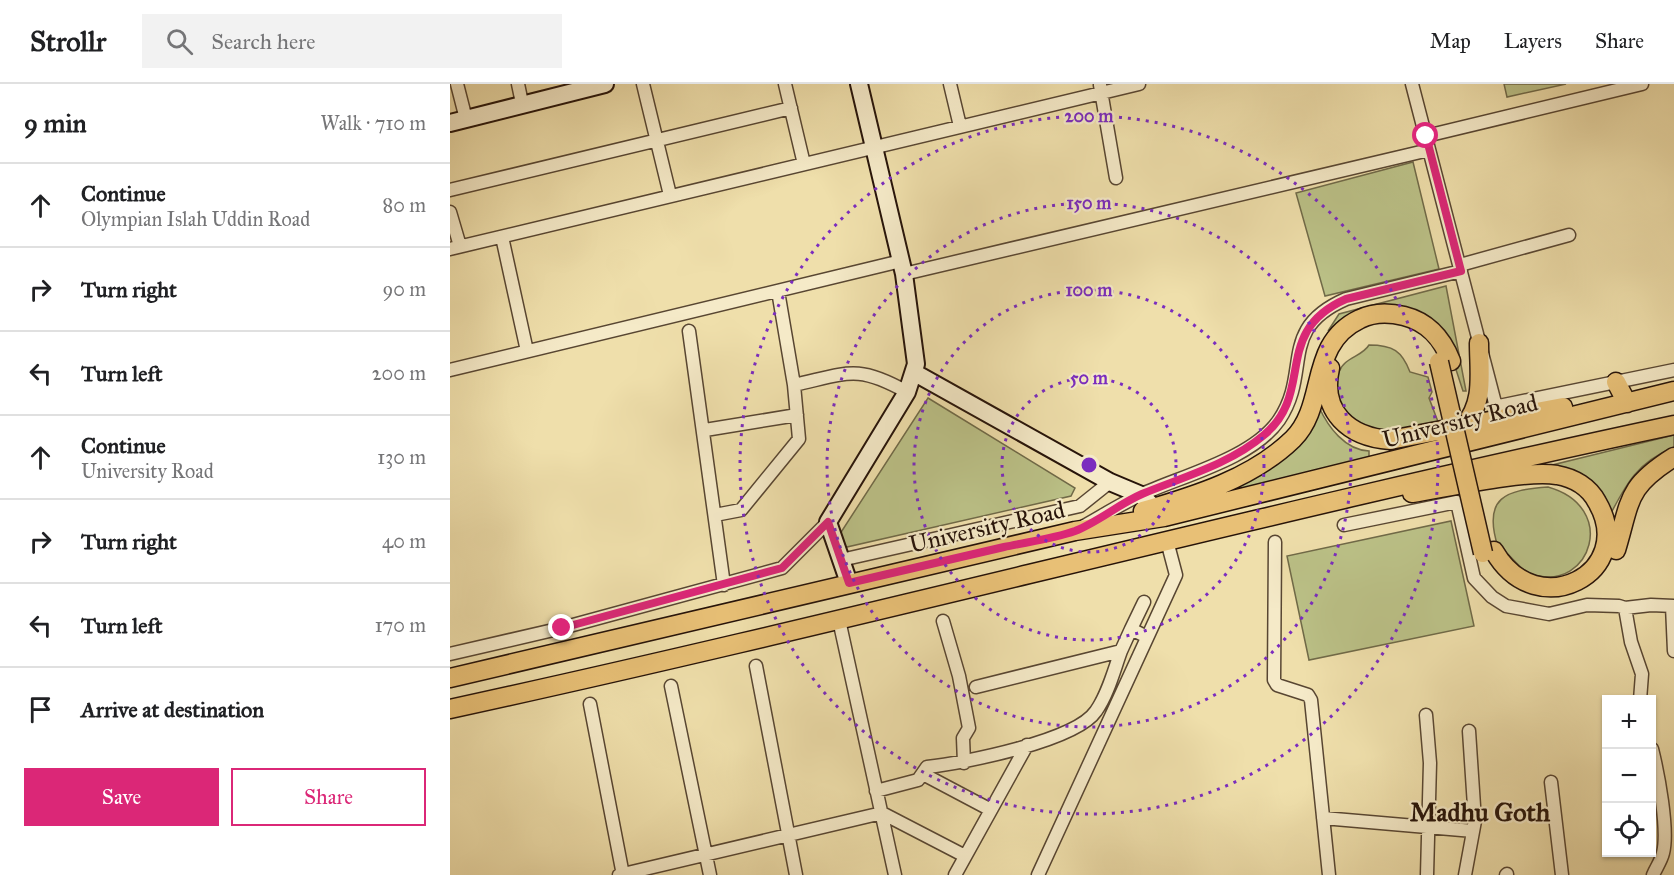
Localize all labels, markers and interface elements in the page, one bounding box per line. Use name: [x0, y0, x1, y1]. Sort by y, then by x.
search box: [142, 14, 562, 68]
text: Strollr: [30, 24, 106, 59]
icon: search: [163, 25, 196, 58]
text: Search here: [211, 28, 315, 55]
text: Map: [1430, 28, 1471, 54]
text: Layers: [1504, 28, 1562, 54]
text: Share: [1595, 28, 1644, 54]
text: 200 m: [1065, 105, 1114, 127]
text: 9 min: [24, 107, 87, 139]
text: Walk · 710 m: [321, 111, 426, 135]
route start: [1412, 122, 1438, 148]
text: Continue: [81, 180, 166, 207]
icon: ahead: [24, 189, 57, 222]
text: 150 m: [1067, 192, 1112, 214]
text: 80 m: [383, 193, 426, 217]
text: Olympian Islah Uddin Road: [81, 207, 310, 231]
icon: right: [24, 273, 57, 306]
text: Turn right: [81, 276, 177, 303]
text: 90 m: [383, 277, 426, 301]
text: 100 m: [1066, 279, 1113, 301]
icon: left: [24, 357, 57, 390]
text: Turn left: [81, 360, 163, 387]
text: 200 m: [372, 361, 426, 385]
text: 50 m: [1070, 367, 1109, 389]
street label: University Road: [1379, 387, 1541, 455]
text: Continue: [81, 432, 166, 459]
icon: ahead: [24, 441, 57, 474]
text: 130 m: [377, 445, 426, 469]
centre of rings: [1079, 455, 1099, 475]
text: University Road: [81, 459, 214, 483]
street label: University Road: [906, 494, 1068, 560]
icon: right: [24, 525, 57, 558]
text: Turn right: [81, 528, 177, 555]
text: 40 m: [382, 529, 426, 553]
icon: left: [24, 609, 57, 642]
text: Turn left: [81, 612, 163, 639]
text: 170 m: [375, 613, 426, 637]
route end: [548, 614, 574, 640]
icon: arrive: [24, 693, 57, 726]
map controls: [1602, 695, 1656, 857]
button: +: [1602, 695, 1656, 749]
text: Arrive at destination: [81, 696, 264, 723]
button: −: [1602, 749, 1656, 803]
button: Save: [24, 768, 219, 826]
button: Share: [231, 768, 426, 826]
district label: Madhu Goth: [1410, 796, 1551, 828]
button: locate: [1602, 803, 1656, 857]

